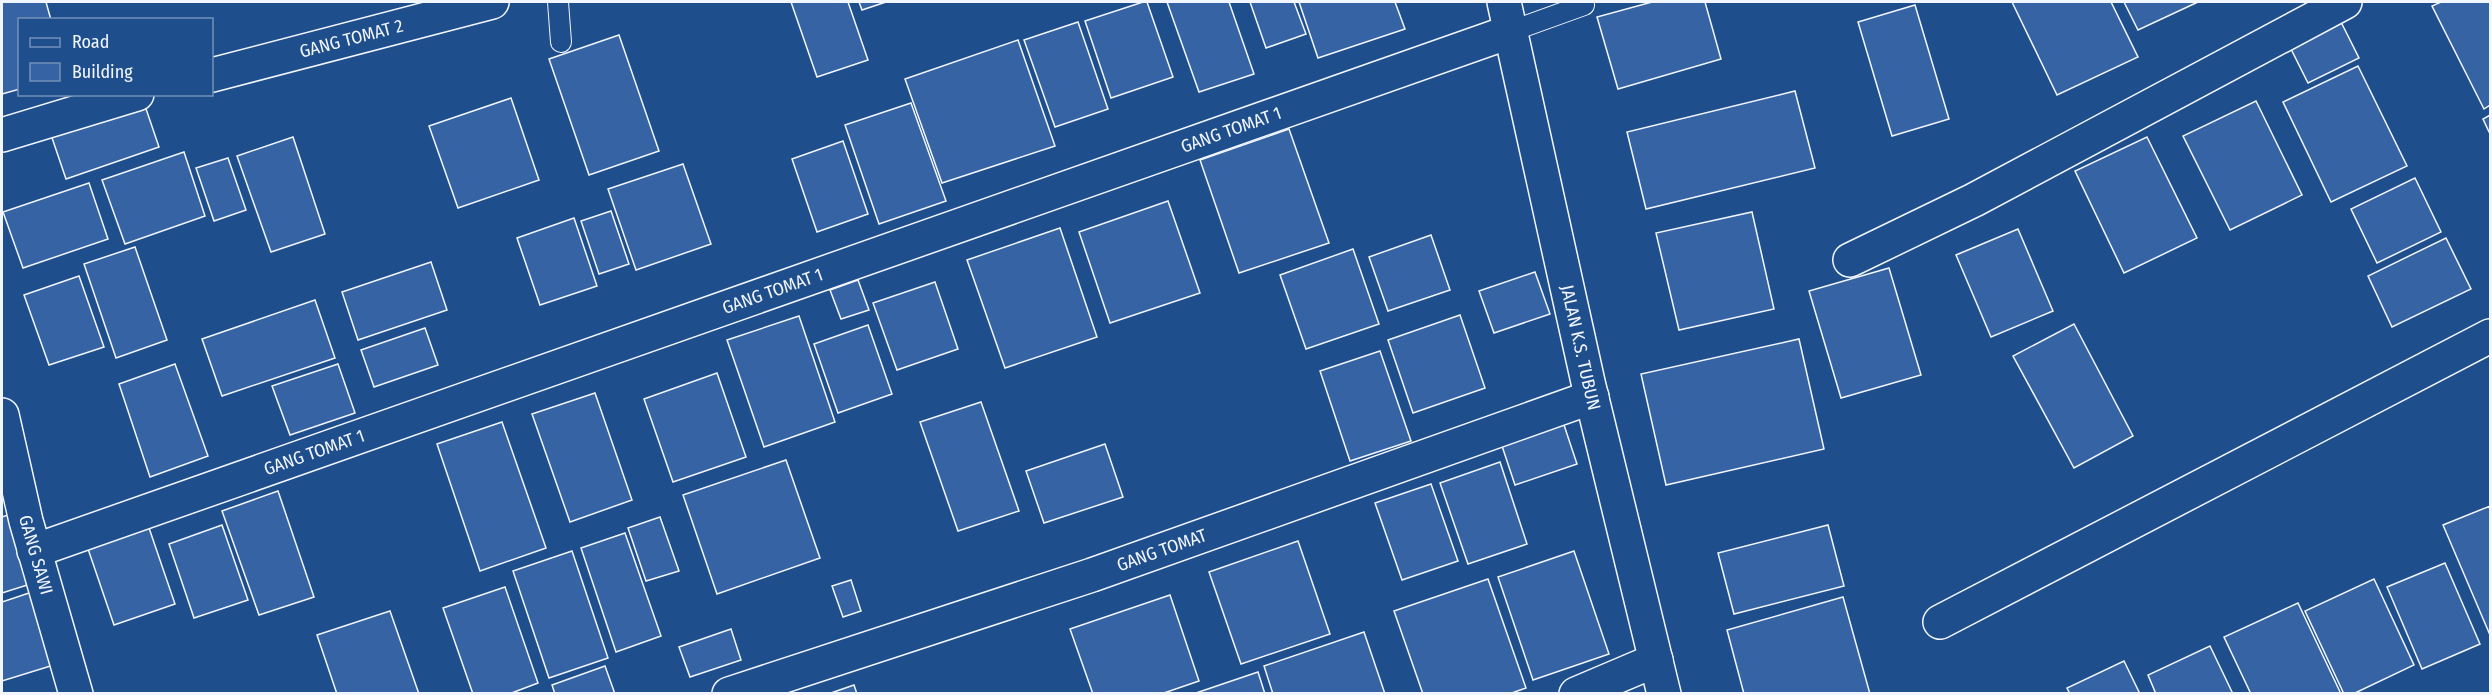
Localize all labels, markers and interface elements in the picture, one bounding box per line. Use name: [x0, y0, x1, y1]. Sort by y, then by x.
street label: GANG TOMAT 2: [297, 15, 406, 63]
legend: [18, 18, 213, 96]
text: Road: [72, 31, 109, 53]
text: Building: [72, 61, 133, 83]
street label: GANG TOMAT 1: [1178, 102, 1284, 158]
street label: GANG TOMAT 1: [719, 263, 826, 319]
street label: JALAN K.S. TUBUN: [1556, 283, 1605, 412]
street label: GANG TOMAT 1: [261, 425, 367, 480]
street label: GANG SAWI: [14, 513, 58, 597]
street label: GANG TOMAT: [1114, 524, 1210, 576]

